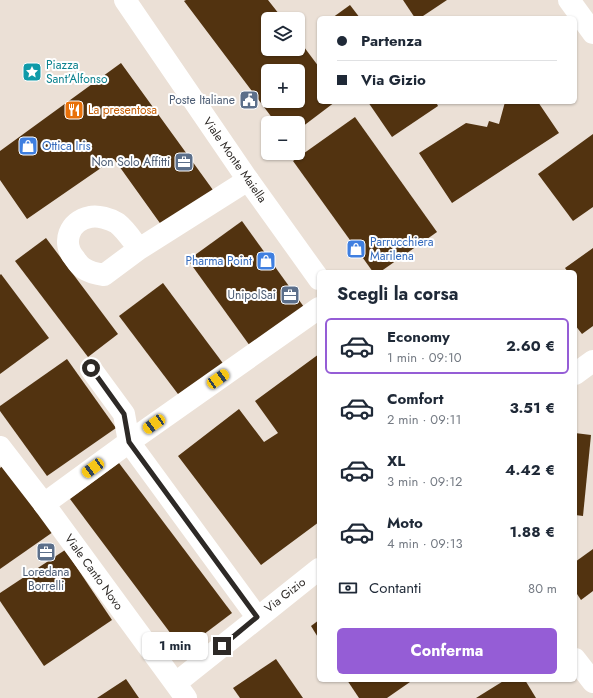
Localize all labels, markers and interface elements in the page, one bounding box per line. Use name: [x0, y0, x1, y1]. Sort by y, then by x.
map controls: [261, 12, 305, 160]
button: layers: [261, 12, 305, 56]
text: Partenza: [361, 30, 422, 52]
place label: Piazza Sant'Alfonso: [46, 56, 108, 88]
place icon: Piazza Sant'Alfonso: [21, 61, 43, 83]
button: +: [261, 64, 305, 108]
text: Via Gizio: [361, 69, 426, 91]
public building icon: Poste Italiane: [238, 89, 260, 111]
place label: Poste Italiane: [169, 91, 235, 109]
restaurant icon: La presentosa: [63, 99, 85, 121]
place label: La presentosa: [88, 101, 157, 119]
street label: Viale Monte Maiella: [199, 114, 271, 207]
button: −: [261, 116, 305, 160]
shop icon: Ottica Iris: [17, 135, 39, 157]
place label: Ottica Iris: [42, 137, 91, 155]
office icon: Non Solo Affitti: [173, 151, 195, 173]
place label: Non Solo Affitti: [91, 153, 170, 171]
place label: Parrucchiera Marilena: [370, 233, 434, 265]
shop icon: Parrucchiera Marilena: [345, 238, 367, 260]
shop icon: Pharma Point: [255, 250, 277, 272]
place label: Pharma Point: [185, 252, 252, 270]
text: Scegli la corsa: [337, 281, 458, 307]
office icon: UnipolSai: [279, 284, 301, 306]
place label: UnipolSai: [227, 286, 276, 304]
text: Economy: [387, 326, 450, 348]
icon: car: [339, 328, 375, 364]
text: 2.60 €: [506, 335, 555, 357]
text: 1 min · 09:10: [387, 348, 462, 367]
route start: [82, 359, 100, 377]
car: [205, 367, 231, 391]
text: Comfort: [387, 388, 444, 410]
icon: car: [339, 390, 375, 426]
text: 3.51 €: [509, 397, 555, 419]
text: 2 min · 09:11: [387, 410, 461, 429]
car: [141, 412, 167, 436]
text: XL: [387, 450, 405, 472]
icon: car: [339, 452, 375, 488]
car: [80, 456, 106, 480]
text: 4.42 €: [505, 459, 555, 481]
text: 3 min · 09:12: [387, 472, 462, 491]
text: Moto: [387, 512, 423, 534]
icon: car: [339, 514, 375, 550]
text: 1.88 €: [509, 521, 555, 543]
street label: Viale Canto Novo: [60, 530, 128, 614]
text: 4 min · 09:13: [387, 534, 463, 553]
office icon: Loredana Borrelli: [35, 541, 57, 563]
place label: Loredana Borrelli: [23, 563, 70, 595]
street label: Via Gizio: [261, 573, 310, 617]
icon: cash: [337, 577, 359, 599]
text: Contanti: [369, 577, 422, 599]
text: 80 m: [528, 579, 557, 598]
button: Conferma: [337, 628, 557, 674]
callout: 1 min: [142, 632, 208, 660]
text: 1 min: [159, 636, 191, 655]
route end: [213, 637, 231, 655]

